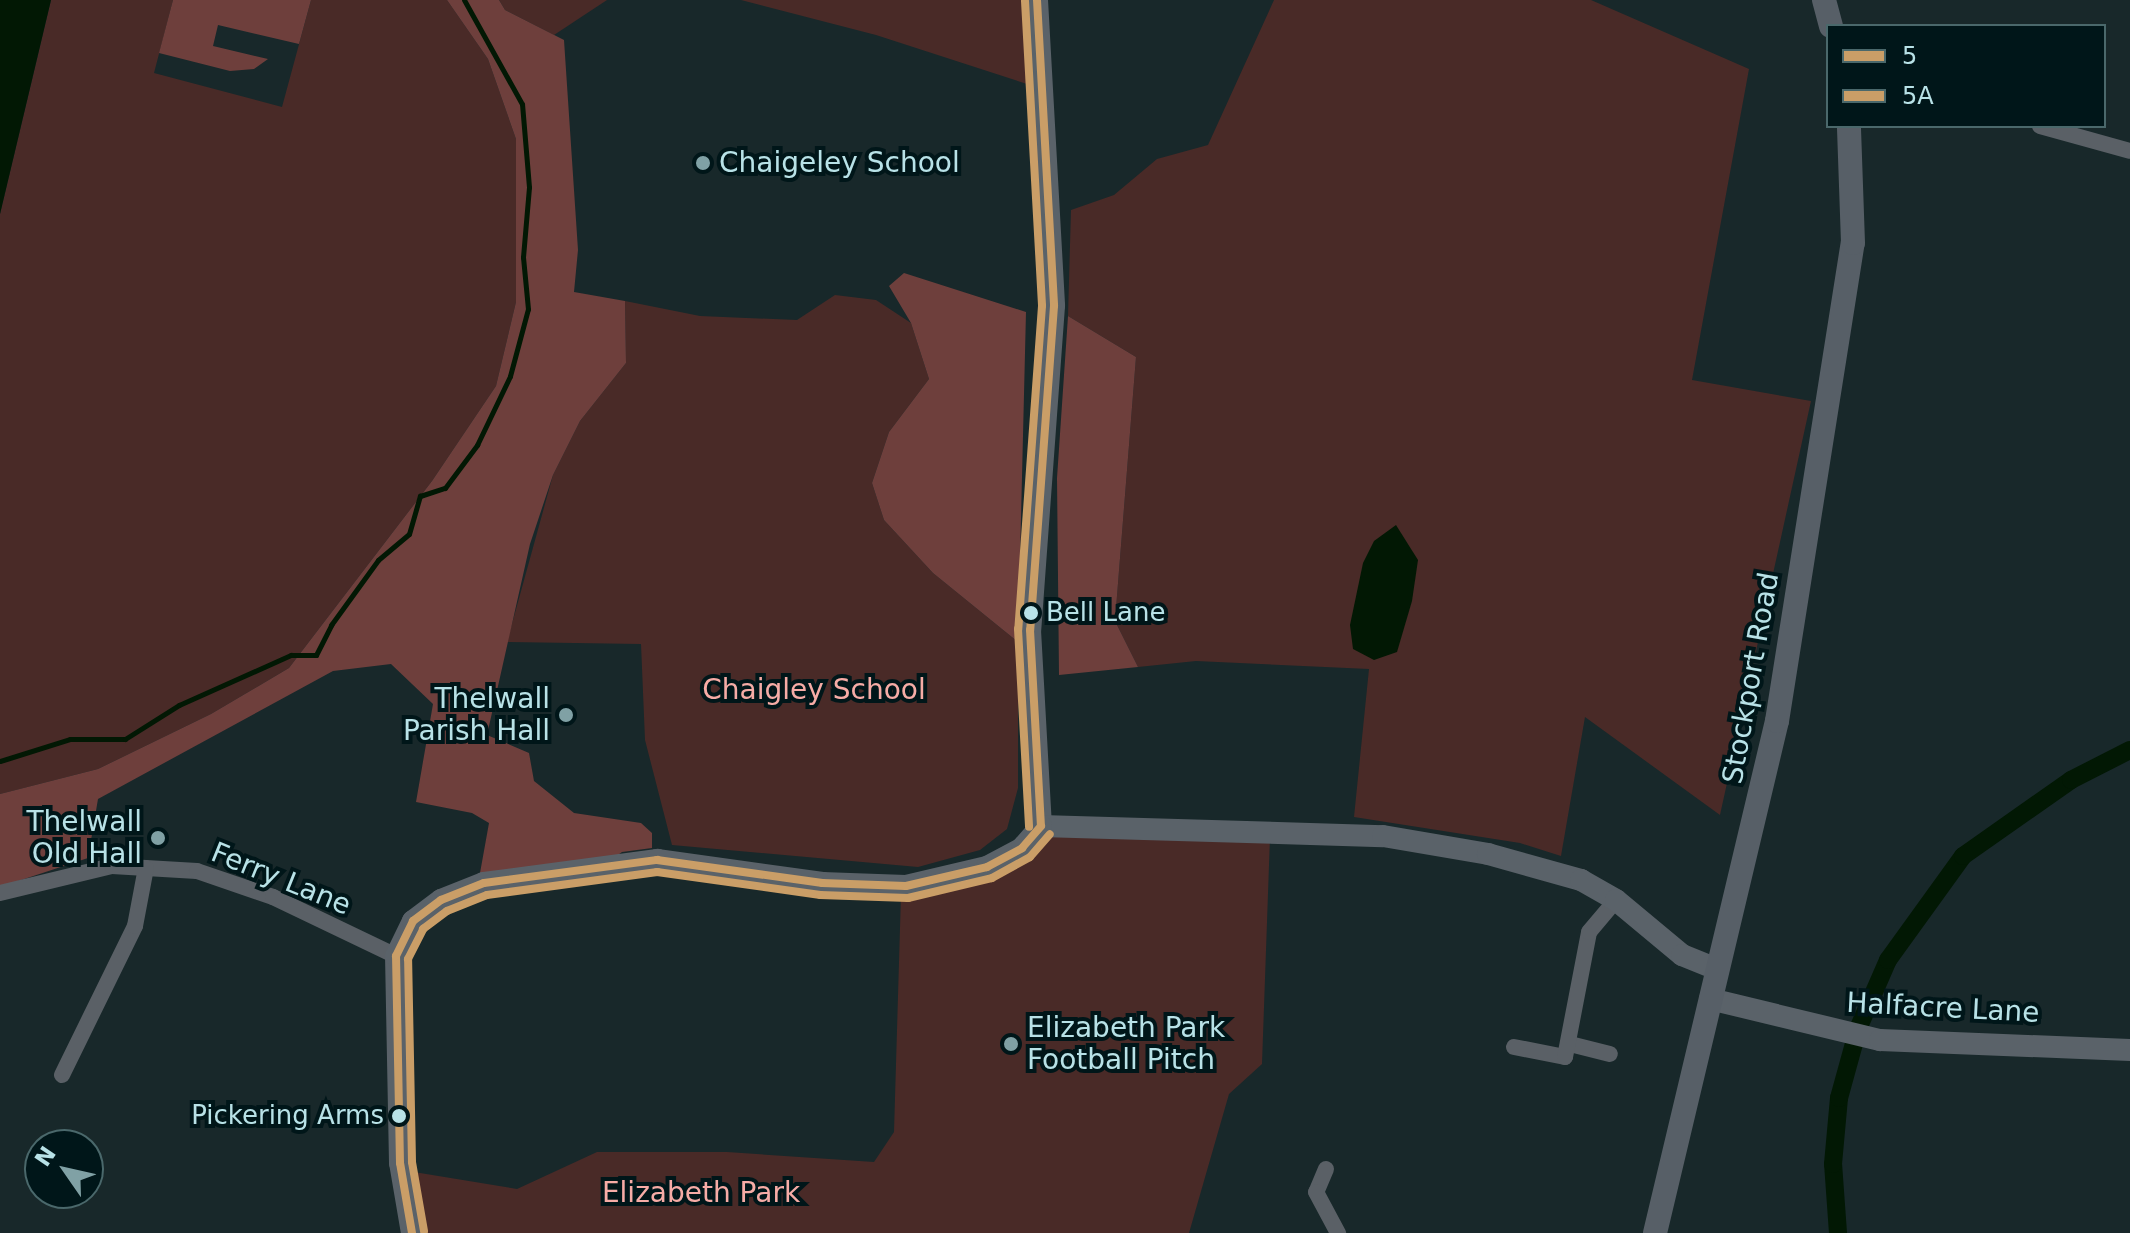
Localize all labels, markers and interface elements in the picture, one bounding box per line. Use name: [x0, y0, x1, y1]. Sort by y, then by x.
legend: [1826, 24, 2106, 128]
text: 5: [1902, 42, 1917, 70]
text: 5A: [1902, 82, 1934, 110]
place label: Chaigeley School: [719, 146, 960, 180]
marker: Chaigeley School: [694, 154, 712, 172]
street label: Stockport Road: [1716, 570, 1786, 786]
place label: Bell Lane: [1046, 597, 1165, 629]
marker: Bell Lane: [1023, 605, 1039, 621]
park label: Chaigley School: [702, 673, 926, 707]
place label: Thelwall Parish Hall: [403, 682, 550, 748]
marker: Thelwall Parish Hall: [557, 706, 575, 724]
place label: Thelwall Old Hall: [27, 805, 142, 871]
marker: Thelwall Old Hall: [149, 829, 167, 847]
street label: Ferry Lane: [206, 836, 356, 922]
street label: Halfacre Lane: [1846, 986, 2040, 1030]
place label: Elizabeth Park Football Pitch: [1027, 1011, 1225, 1077]
marker: Elizabeth Park Football Pitch: [1002, 1035, 1020, 1053]
place label: Pickering Arms: [191, 1100, 384, 1132]
marker: Pickering Arms: [391, 1108, 407, 1124]
north arrow: [24, 1129, 104, 1209]
text: N: [30, 1142, 61, 1171]
park label: Elizabeth Park: [602, 1176, 800, 1210]

